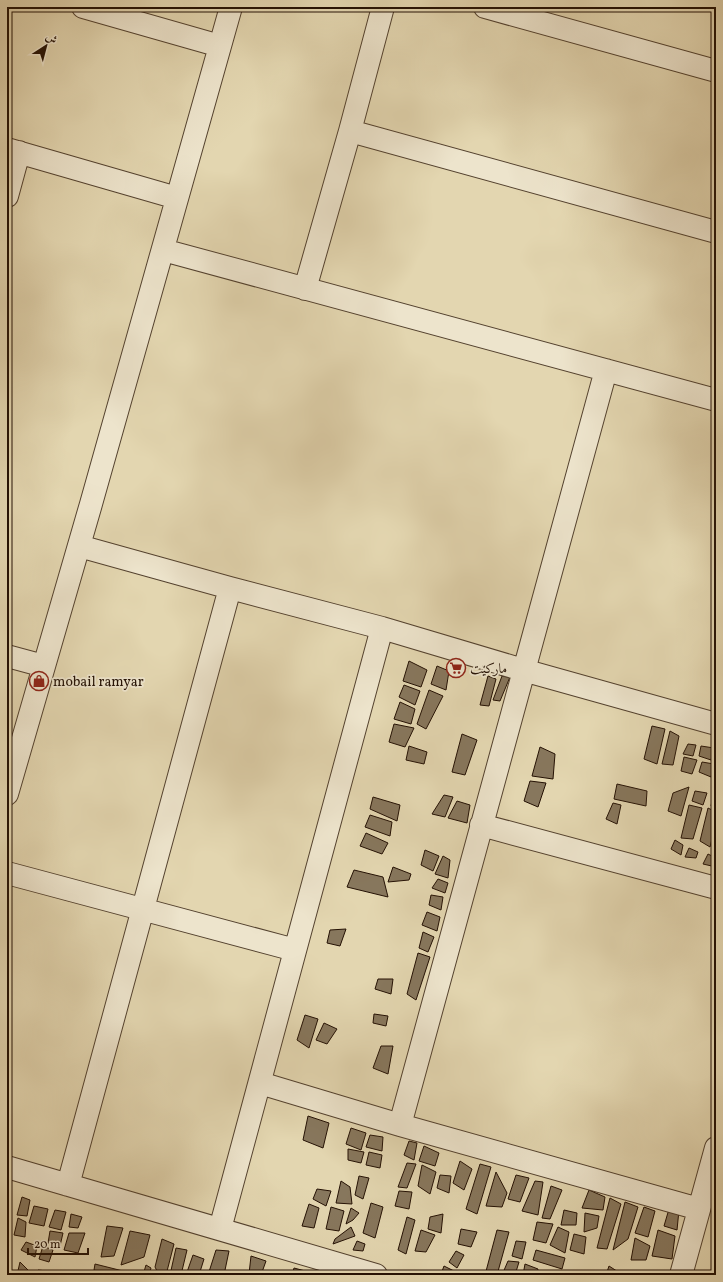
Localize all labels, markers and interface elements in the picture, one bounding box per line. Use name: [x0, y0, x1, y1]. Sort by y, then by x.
north arrow: [26, 26, 66, 66]
text: ش: [42, 30, 60, 48]
supermarket icon: مارکێت: [445, 657, 467, 679]
place label: مارکێت: [470, 660, 507, 679]
shop icon: mobail ramyar: [28, 670, 50, 692]
place label: mobail ramyar: [53, 673, 144, 692]
scale bar: [28, 1230, 88, 1256]
text: 20 m: [34, 1237, 61, 1253]

